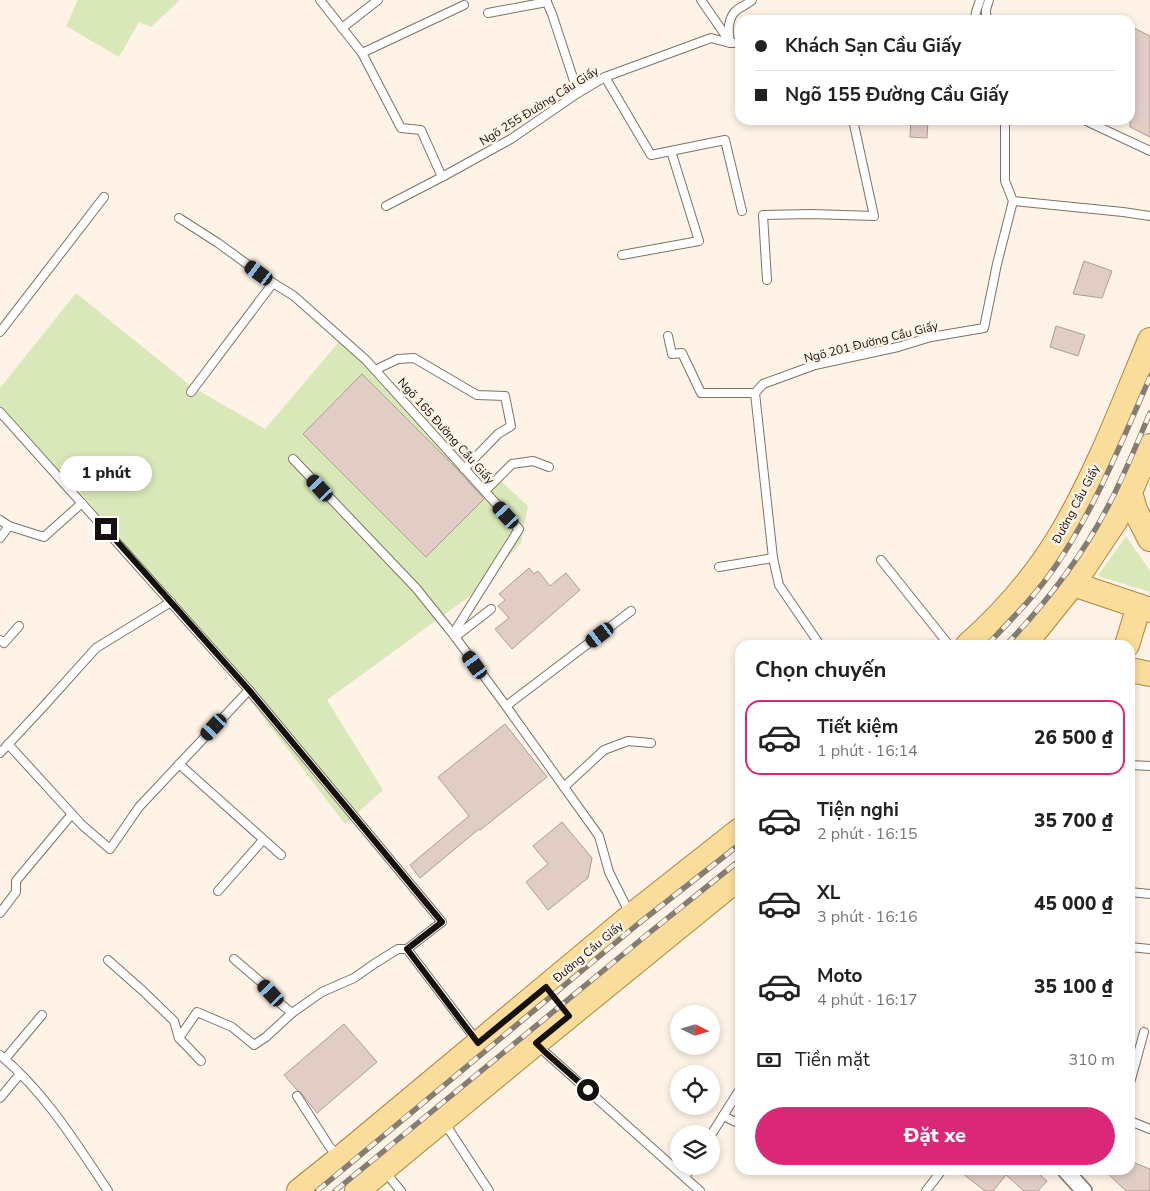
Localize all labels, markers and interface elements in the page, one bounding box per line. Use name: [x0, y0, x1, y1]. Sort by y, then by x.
text: Khách Sạn Cầu Giấy: [785, 33, 961, 59]
street label: Ngõ 255 Đường Cầu Giấy: [476, 62, 602, 149]
text: Ngõ 155 Đường Cầu Giấy: [785, 82, 1008, 108]
car: [242, 258, 275, 288]
street label: Ngõ 201 Đường Cầu Giấy: [802, 317, 940, 366]
street label: Ngõ 165 Đường Cầu Giấy: [394, 375, 499, 488]
callout: 1 phút: [60, 456, 152, 492]
street label: Đường Cầu Giấy: [1048, 461, 1104, 547]
text: 1 phút: [81, 462, 131, 484]
car: [304, 472, 335, 504]
car: [490, 499, 521, 531]
route end: [95, 518, 117, 540]
car: [583, 620, 616, 650]
car: [460, 648, 489, 682]
text: Chọn chuyến: [755, 655, 886, 685]
car: [198, 711, 229, 743]
text: Tiết kiệm: [817, 714, 898, 740]
icon: car: [757, 715, 802, 760]
text: 26 500 ₫: [1034, 725, 1113, 751]
text: 1 phút · 16:14: [817, 740, 918, 762]
text: Tiện nghi: [817, 797, 899, 823]
icon: car: [757, 798, 802, 843]
text: 35 700 ₫: [1034, 808, 1113, 834]
text: 2 phút · 16:15: [817, 823, 918, 845]
text: XL: [817, 880, 840, 906]
icon: car: [757, 881, 802, 926]
text: 45 000 ₫: [1034, 891, 1113, 917]
text: 3 phút · 16:16: [817, 906, 918, 928]
street label: Đường Cầu Giấy: [549, 917, 627, 987]
text: Moto: [817, 963, 863, 989]
icon: car: [757, 964, 802, 1009]
text: 35 100 ₫: [1034, 974, 1113, 1000]
car: [255, 977, 286, 1009]
text: 4 phút · 16:17: [817, 989, 918, 1011]
north arrow: [670, 1005, 720, 1055]
map controls: [670, 1005, 720, 1175]
icon: cash: [755, 1046, 783, 1074]
text: Tiền mặt: [795, 1047, 870, 1073]
text: 310 m: [1068, 1049, 1115, 1071]
button: locate: [670, 1065, 720, 1115]
route start: [577, 1079, 599, 1101]
button: Đặt xe: [755, 1107, 1115, 1165]
button: layers: [670, 1125, 720, 1175]

